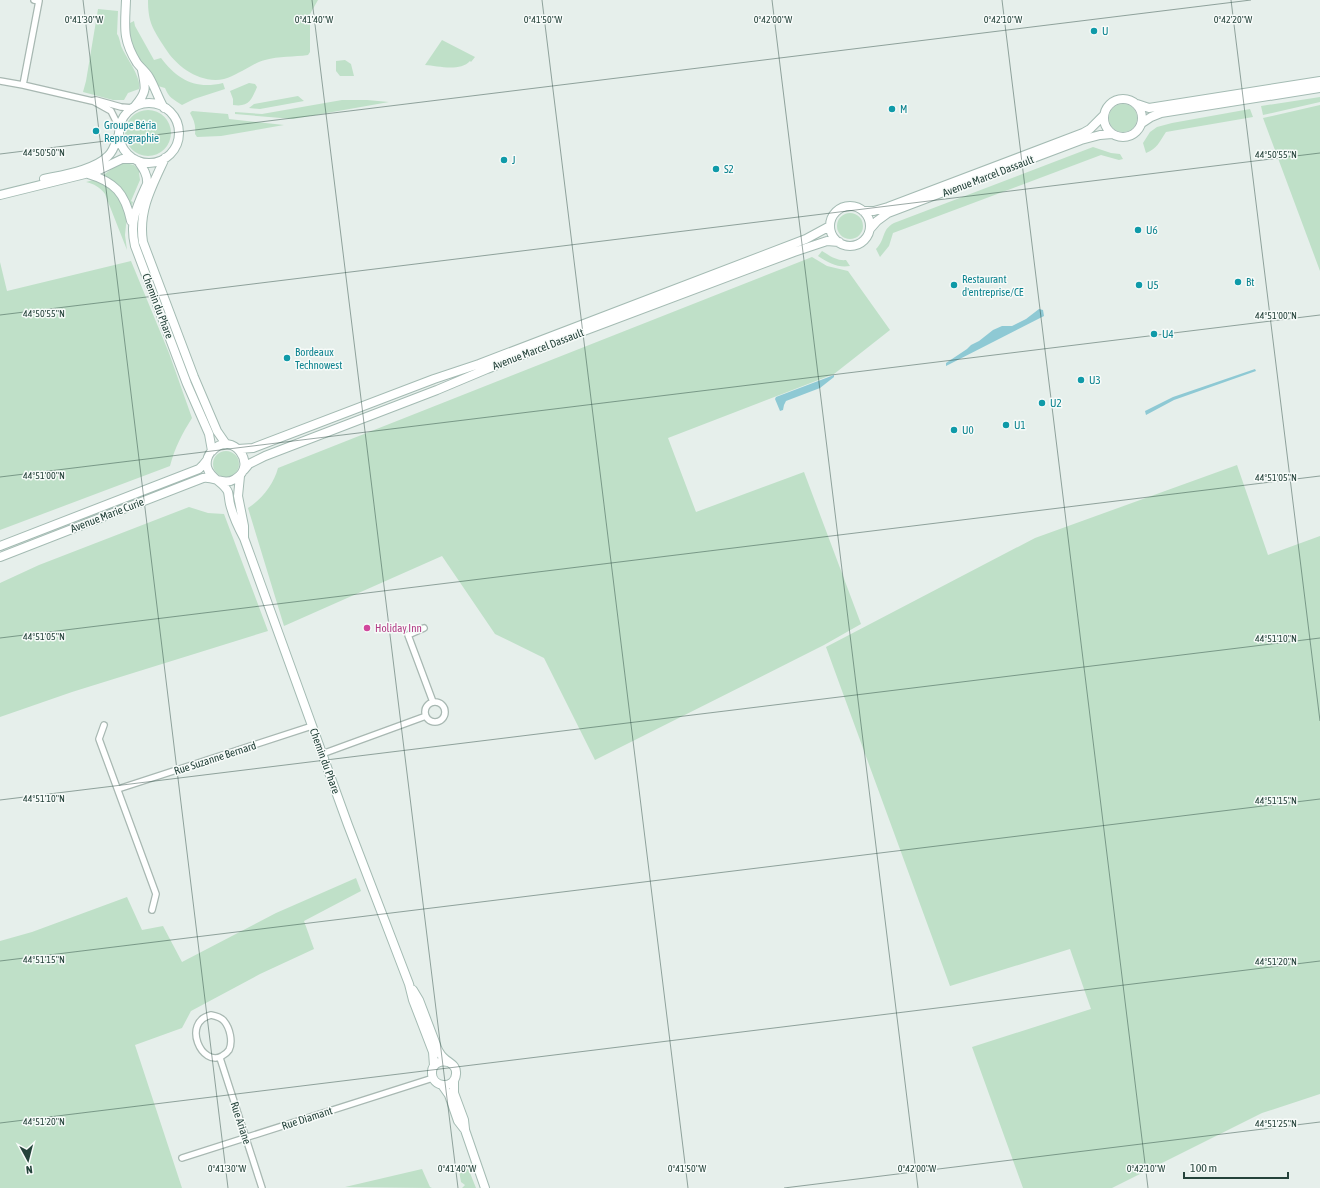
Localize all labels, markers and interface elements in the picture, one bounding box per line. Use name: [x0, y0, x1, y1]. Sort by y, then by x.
text: 0°41'30"W: [65, 14, 104, 25]
text: 0°41'40"W: [295, 14, 334, 25]
text: 0°41'50"W: [524, 14, 563, 25]
text: 0°42'00"W: [754, 14, 793, 25]
text: 0°42'10"W: [984, 14, 1023, 25]
text: 0°42'20"W: [1214, 14, 1253, 25]
place label: U: [1102, 25, 1109, 37]
marker: U: [1089, 26, 1099, 36]
place label: M: [900, 103, 907, 115]
marker: M: [887, 104, 897, 114]
place label: Groupe Béria Reprographie: [104, 119, 159, 144]
marker: Groupe Béria Reprographie: [91, 126, 101, 136]
text: 44°50'50"N: [23, 147, 65, 158]
text: 44°50'55"N: [1255, 149, 1297, 160]
street label: Avenue Marcel Dassault: [941, 153, 1035, 199]
place label: J: [512, 154, 516, 166]
marker: J: [499, 155, 509, 165]
place label: S2: [724, 163, 734, 175]
marker: S2: [711, 164, 721, 174]
place label: U6: [1146, 224, 1158, 236]
marker: U6: [1133, 225, 1143, 235]
street label: Chemin du Phare: [140, 272, 176, 340]
place label: Restaurant d'entreprise/CE: [962, 273, 1024, 298]
place label: Bt: [1246, 276, 1254, 288]
marker: Bt: [1233, 277, 1243, 287]
place label: U5: [1147, 279, 1159, 291]
marker: Restaurant d'entreprise/CE: [949, 280, 959, 290]
marker: U5: [1134, 280, 1144, 290]
text: 44°50'55"N: [23, 308, 65, 319]
text: 44°51'00"N: [1255, 310, 1297, 321]
street label: Avenue Marcel Dassault: [491, 326, 585, 372]
place label: U4: [1162, 328, 1174, 340]
marker: U4: [1149, 329, 1159, 339]
place label: Bordeaux Technowest: [295, 346, 342, 371]
marker: Bordeaux Technowest: [282, 353, 292, 363]
place label: U3: [1089, 374, 1101, 386]
marker: U3: [1076, 375, 1086, 385]
place label: U2: [1050, 397, 1062, 409]
marker: U2: [1037, 398, 1047, 408]
place label: U1: [1014, 419, 1026, 431]
marker: U1: [1001, 420, 1011, 430]
place label: U0: [962, 424, 974, 436]
marker: U0: [949, 425, 959, 435]
text: 44°51'00"N: [23, 470, 65, 481]
text: 44°51'05"N: [1255, 472, 1297, 483]
street label: Avenue Marie Curie: [69, 495, 145, 535]
place label: Holiday Inn: [375, 622, 422, 634]
marker: Holiday Inn: [362, 623, 372, 633]
text: 44°51'05"N: [23, 631, 65, 642]
text: 44°51'10"N: [1255, 633, 1297, 644]
street label: Chemin du Phare: [308, 727, 342, 795]
street label: Rue Suzanne Bernard: [172, 739, 258, 777]
text: 44°51'10"N: [23, 793, 65, 804]
text: 44°51'15"N: [1255, 795, 1297, 806]
text: 44°51'15"N: [23, 954, 65, 965]
text: 44°51'20"N: [1255, 956, 1297, 967]
street label: Rue Ariane: [229, 1100, 253, 1146]
street label: Rue Diamant: [280, 1104, 334, 1132]
text: 44°51'20"N: [23, 1116, 65, 1127]
text: 44°51'25"N: [1255, 1118, 1297, 1129]
north arrow: [8, 1140, 48, 1180]
scale bar: [1184, 1154, 1288, 1180]
text: 100 m: [1190, 1161, 1217, 1175]
text: 0°41'30"W: [208, 1163, 247, 1174]
text: 0°41'40"W: [438, 1163, 477, 1174]
text: 0°41'50"W: [668, 1163, 707, 1174]
text: 0°42'00"W: [898, 1163, 937, 1174]
text: 0°42'10"W: [1127, 1163, 1166, 1174]
text: N: [25, 1164, 33, 1176]

